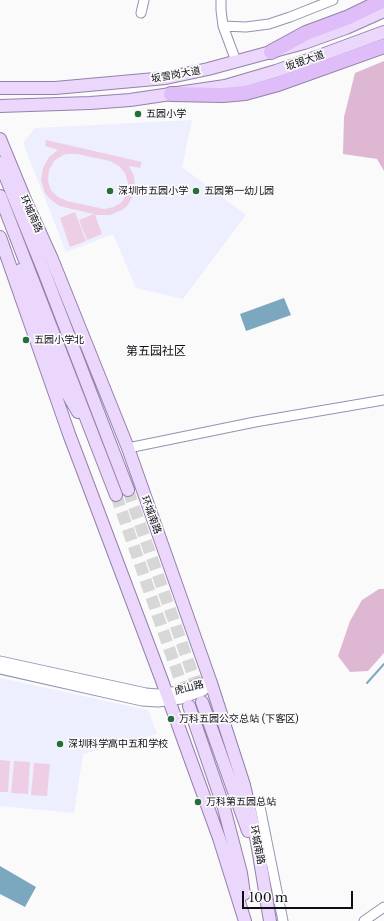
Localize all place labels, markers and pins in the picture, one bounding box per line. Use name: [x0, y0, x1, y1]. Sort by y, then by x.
place label: 五园小学: [146, 108, 186, 120]
marker: 五园小学: [133, 109, 143, 119]
place label: 深圳市五园小学: [118, 185, 188, 197]
place label: 五园第一幼儿园: [204, 185, 274, 197]
marker: 深圳市五园小学: [105, 186, 115, 196]
marker: 五园第一幼儿园: [191, 186, 201, 196]
place label: 五园小学北: [34, 334, 84, 346]
marker: 五园小学北: [21, 335, 31, 345]
place label: 万科五园公交总站 (下客区): [179, 713, 299, 725]
marker: 万科五园公交总站 (下客区): [166, 714, 176, 724]
place label: 深圳科学高中五和学校: [68, 738, 168, 750]
marker: 深圳科学高中五和学校: [55, 739, 65, 749]
place label: 万科第五园总站: [206, 796, 276, 808]
marker: 万科第五园总站: [193, 797, 203, 807]

